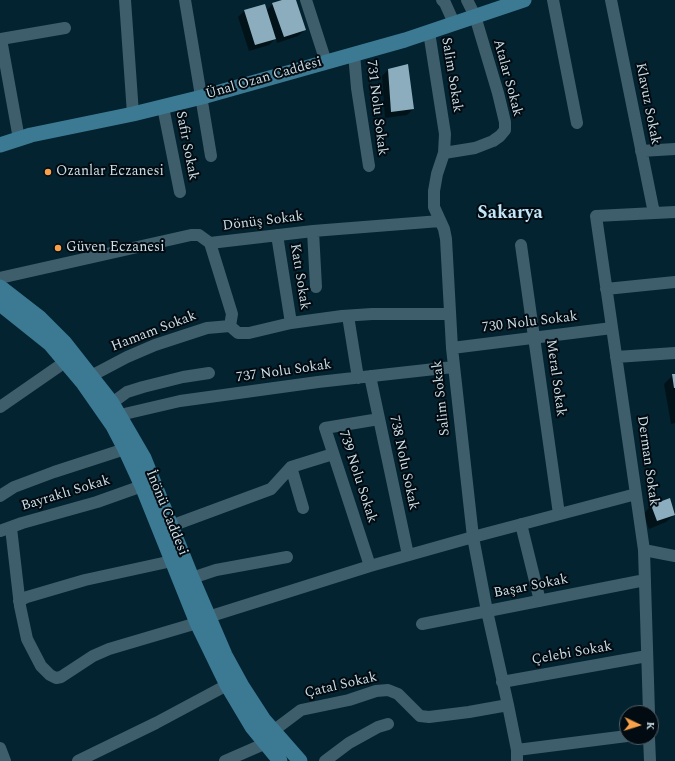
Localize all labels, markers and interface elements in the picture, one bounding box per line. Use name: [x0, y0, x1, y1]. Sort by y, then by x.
street label: Salim Sokak: [437, 36, 465, 114]
street label: Atalar Sokak: [489, 38, 525, 118]
street label: Ünal Ozan Caddesi: [204, 54, 324, 104]
street label: 731 Nolu Sokak: [362, 59, 390, 157]
street label: Klavuz Sokak: [631, 62, 663, 146]
street label: Safir Sokak: [171, 110, 201, 182]
place label: Ozanlar Eczanesi: [56, 164, 164, 180]
marker: Ozanlar Eczanesi: [43, 167, 53, 177]
district label: Sakarya: [477, 203, 543, 225]
street label: Dönüş Sokak: [222, 209, 304, 235]
place label: Güven Eczanesi: [66, 240, 165, 256]
marker: Güven Eczanesi: [53, 243, 63, 253]
street label: Katı Sokak: [285, 243, 313, 311]
street label: Hamam Sokak: [109, 308, 199, 356]
street label: 730 Nolu Sokak: [481, 309, 579, 337]
street label: Meral Sokak: [541, 338, 569, 418]
street label: 737 Nolu Sokak: [235, 357, 333, 387]
street label: Salim Sokak: [430, 359, 454, 437]
street label: 738 Nolu Sokak: [385, 414, 421, 512]
street label: Derman Sokak: [632, 415, 662, 507]
street label: 739 Nolu Sokak: [334, 429, 380, 525]
street label: İnönü Caddesi: [141, 468, 191, 558]
street label: Bayraklı Sokak: [19, 472, 113, 516]
street label: Başar Sokak: [492, 572, 570, 602]
street label: Çelebi Sokak: [531, 639, 613, 669]
street label: Çatal Sokak: [303, 670, 379, 702]
north arrow: [619, 705, 659, 745]
text: K: [642, 721, 659, 731]

